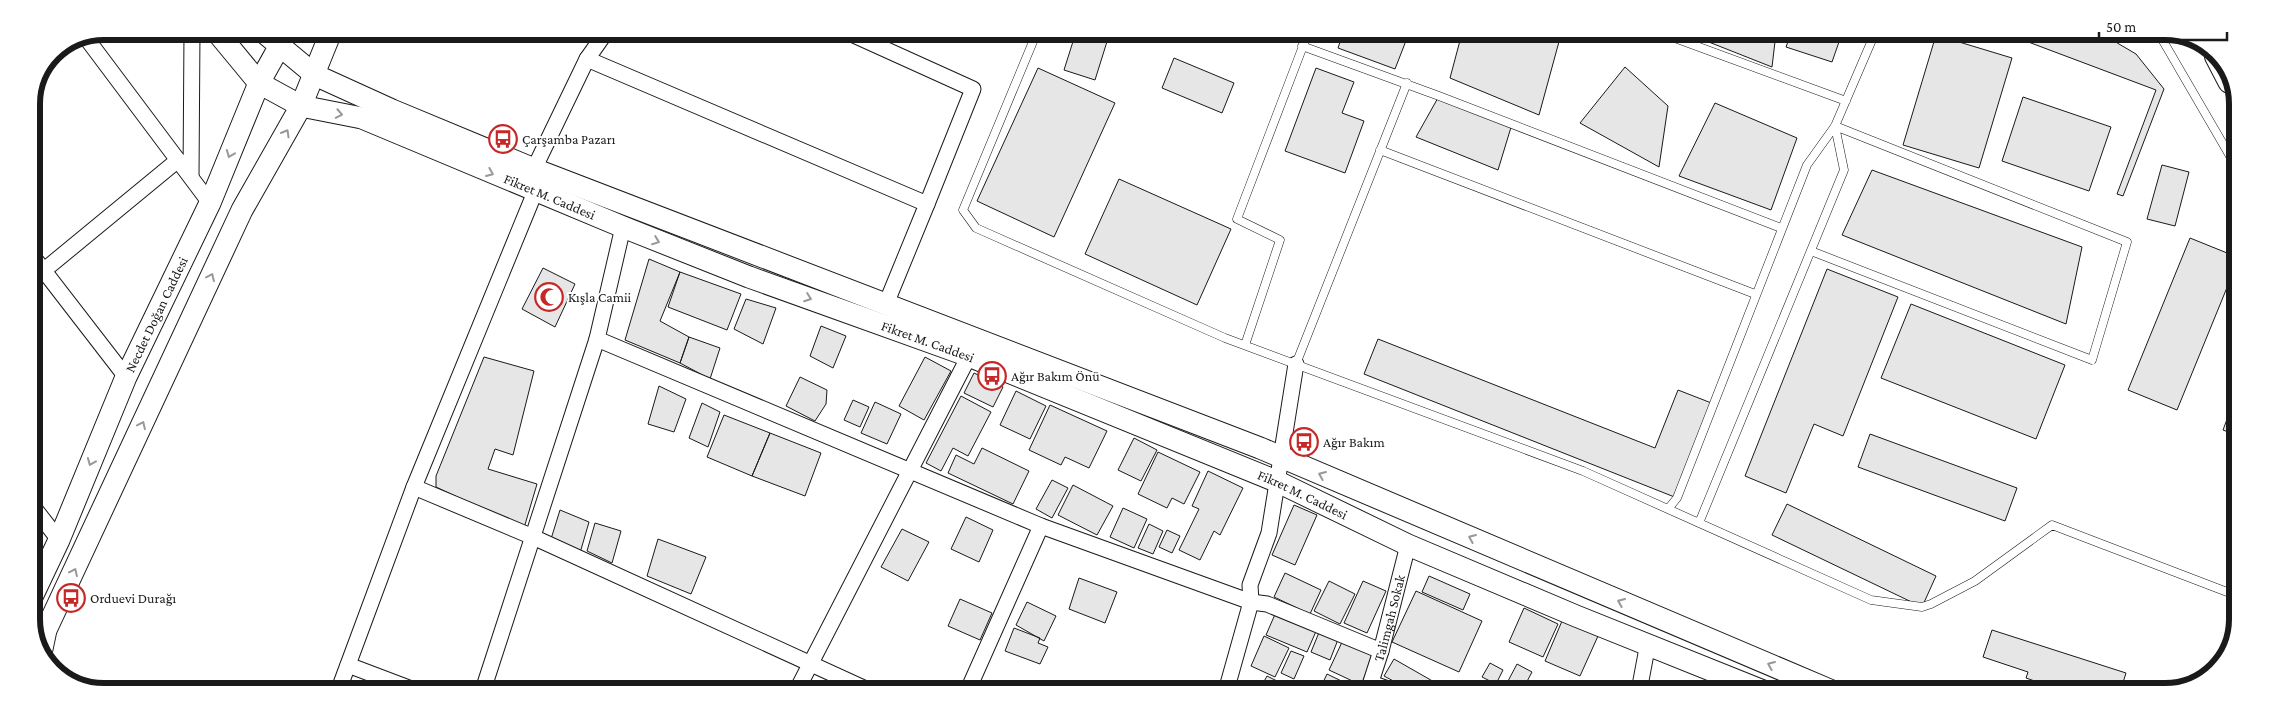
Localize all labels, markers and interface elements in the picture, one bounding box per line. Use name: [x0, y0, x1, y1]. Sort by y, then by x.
scale bar: [2099, 10, 2226, 42]
text: 50 m: [2106, 19, 2136, 35]
one-way arrow: [335, 108, 343, 118]
bus stop icon: Çarşamba Pazarı: [488, 124, 518, 154]
one-way arrow: [279, 130, 289, 139]
place label: Çarşamba Pazarı: [522, 131, 616, 147]
one-way arrow: [225, 149, 236, 158]
one-way arrow: [485, 166, 494, 177]
street label: Fikret M. Caddesi: [502, 170, 598, 223]
one-way arrow: [652, 235, 660, 245]
street label: Necdet Doğan Caddesi: [122, 254, 191, 375]
one-way arrow: [204, 273, 215, 282]
mosque icon: Kışla Camii: [534, 282, 564, 312]
place label: Kışla Camii: [568, 289, 632, 305]
one-way arrow: [804, 292, 812, 302]
street label: Fikret M. Caddesi: [879, 317, 977, 365]
bus stop icon: Ağır Bakım Önü: [977, 361, 1007, 391]
place label: Ağır Bakım Önü: [1011, 368, 1100, 384]
one-way arrow: [136, 421, 146, 430]
bus stop icon: Ağır Bakım: [1289, 427, 1319, 457]
place label: Ağır Bakım: [1323, 434, 1385, 450]
one-way arrow: [87, 457, 97, 466]
street label: Fikret M. Caddesi: [1255, 466, 1351, 523]
one-way arrow: [1318, 470, 1327, 481]
one-way arrow: [1468, 534, 1477, 545]
one-way arrow: [67, 568, 78, 577]
street label: Talimgah Sokak: [1370, 573, 1408, 663]
bus stop icon: Orduevi Durağı: [56, 583, 86, 613]
place label: Orduevi Durağı: [90, 590, 176, 606]
one-way arrow: [1617, 597, 1626, 608]
one-way arrow: [1767, 661, 1776, 672]

